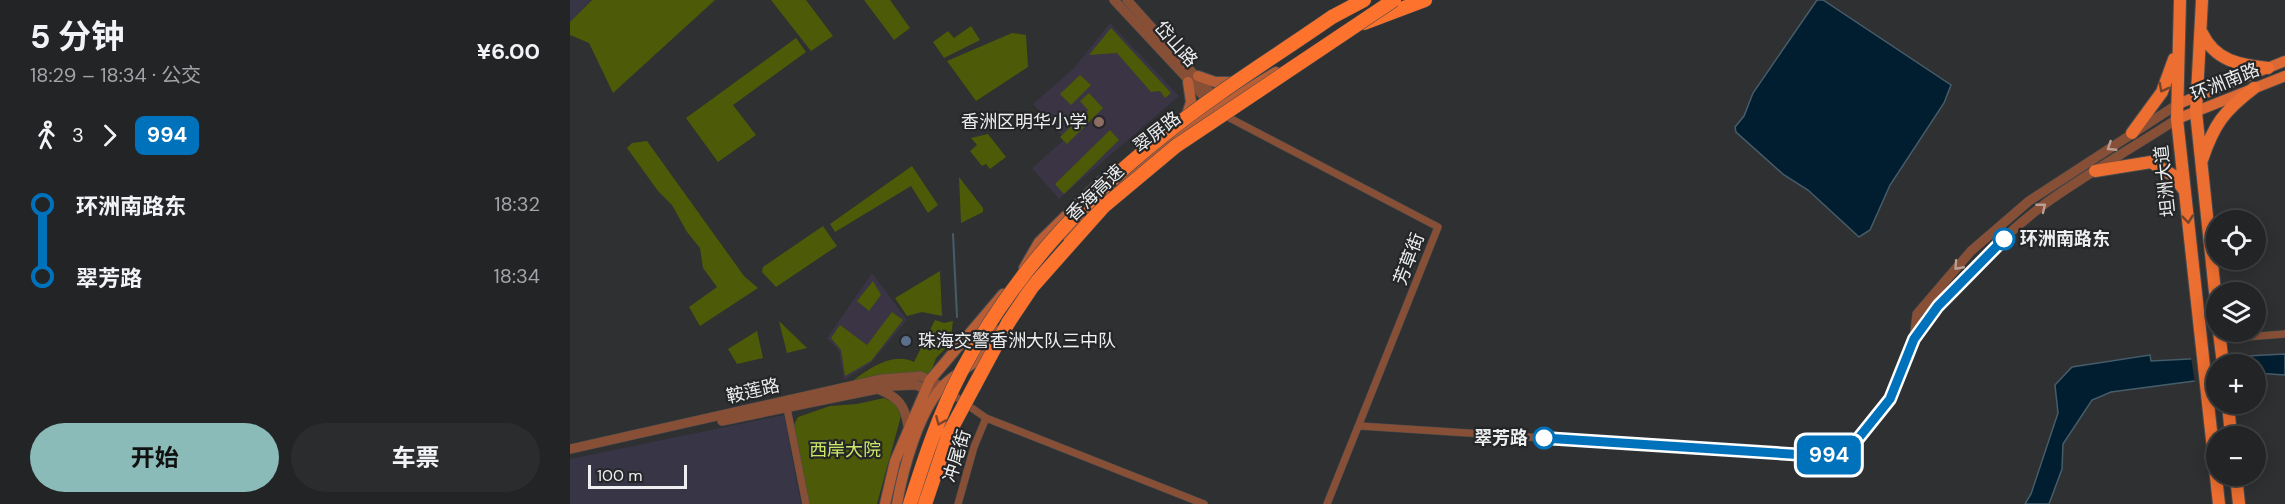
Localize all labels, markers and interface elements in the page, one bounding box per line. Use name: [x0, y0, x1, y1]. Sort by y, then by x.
text: 5 分钟: [30, 15, 124, 58]
street label: 岱山路: [1149, 16, 1203, 72]
text: ¥6.00: [477, 37, 540, 66]
street label: 环洲南路: [2187, 57, 2263, 107]
text: 18:29 – 18:34 · 公交: [30, 62, 201, 88]
one-way arrow: [2158, 82, 2170, 93]
street label: 翠屏路: [1128, 106, 1186, 158]
place label: 香洲区明华小学: [961, 110, 1087, 134]
marker: 香洲区明华小学: [1092, 115, 1106, 129]
icon: walk: [30, 119, 63, 152]
icon: forward: [93, 119, 126, 152]
text: 994: [147, 121, 187, 149]
text: 3: [72, 122, 84, 148]
one-way arrow: [2107, 139, 2117, 151]
street label: 坦洲大道: [2149, 144, 2181, 218]
street label: 香海高速: [1061, 159, 1129, 227]
text: 18:32: [494, 191, 540, 217]
text: 环洲南路东: [76, 192, 186, 221]
one-way arrow: [2035, 204, 2046, 215]
map controls: [2206, 210, 2266, 486]
button: locate: [2206, 210, 2266, 270]
one-way arrow: [2181, 214, 2193, 224]
place label: 环洲南路东: [2020, 227, 2110, 251]
marker: 环洲南路东: [1993, 228, 2015, 250]
street label: 芳草街: [1388, 229, 1430, 289]
one-way arrow: [1954, 259, 1965, 270]
text: 18:34: [494, 263, 540, 289]
text: 翠芳路: [76, 264, 142, 293]
button: layers: [2206, 282, 2266, 342]
place label: 珠海交警香洲大队三中队: [918, 329, 1116, 353]
marker: 珠海交警香洲大队三中队: [899, 334, 913, 348]
button: +: [2206, 354, 2266, 414]
street label: 鞍莲路: [724, 373, 782, 409]
one-way arrow: [935, 414, 947, 425]
button: 开始: [30, 423, 279, 492]
button: 车票: [291, 423, 540, 492]
place label: 翠芳路: [1474, 426, 1528, 450]
button: −: [2206, 426, 2266, 486]
street label: 冲尾街: [938, 427, 976, 485]
marker: 翠芳路: [1533, 427, 1555, 449]
line badge: 994: [1794, 436, 1864, 474]
park label: 西岸大院: [809, 438, 881, 462]
text: 994: [1809, 441, 1849, 469]
scale bar: [588, 462, 687, 490]
text: 100 m: [597, 465, 642, 486]

